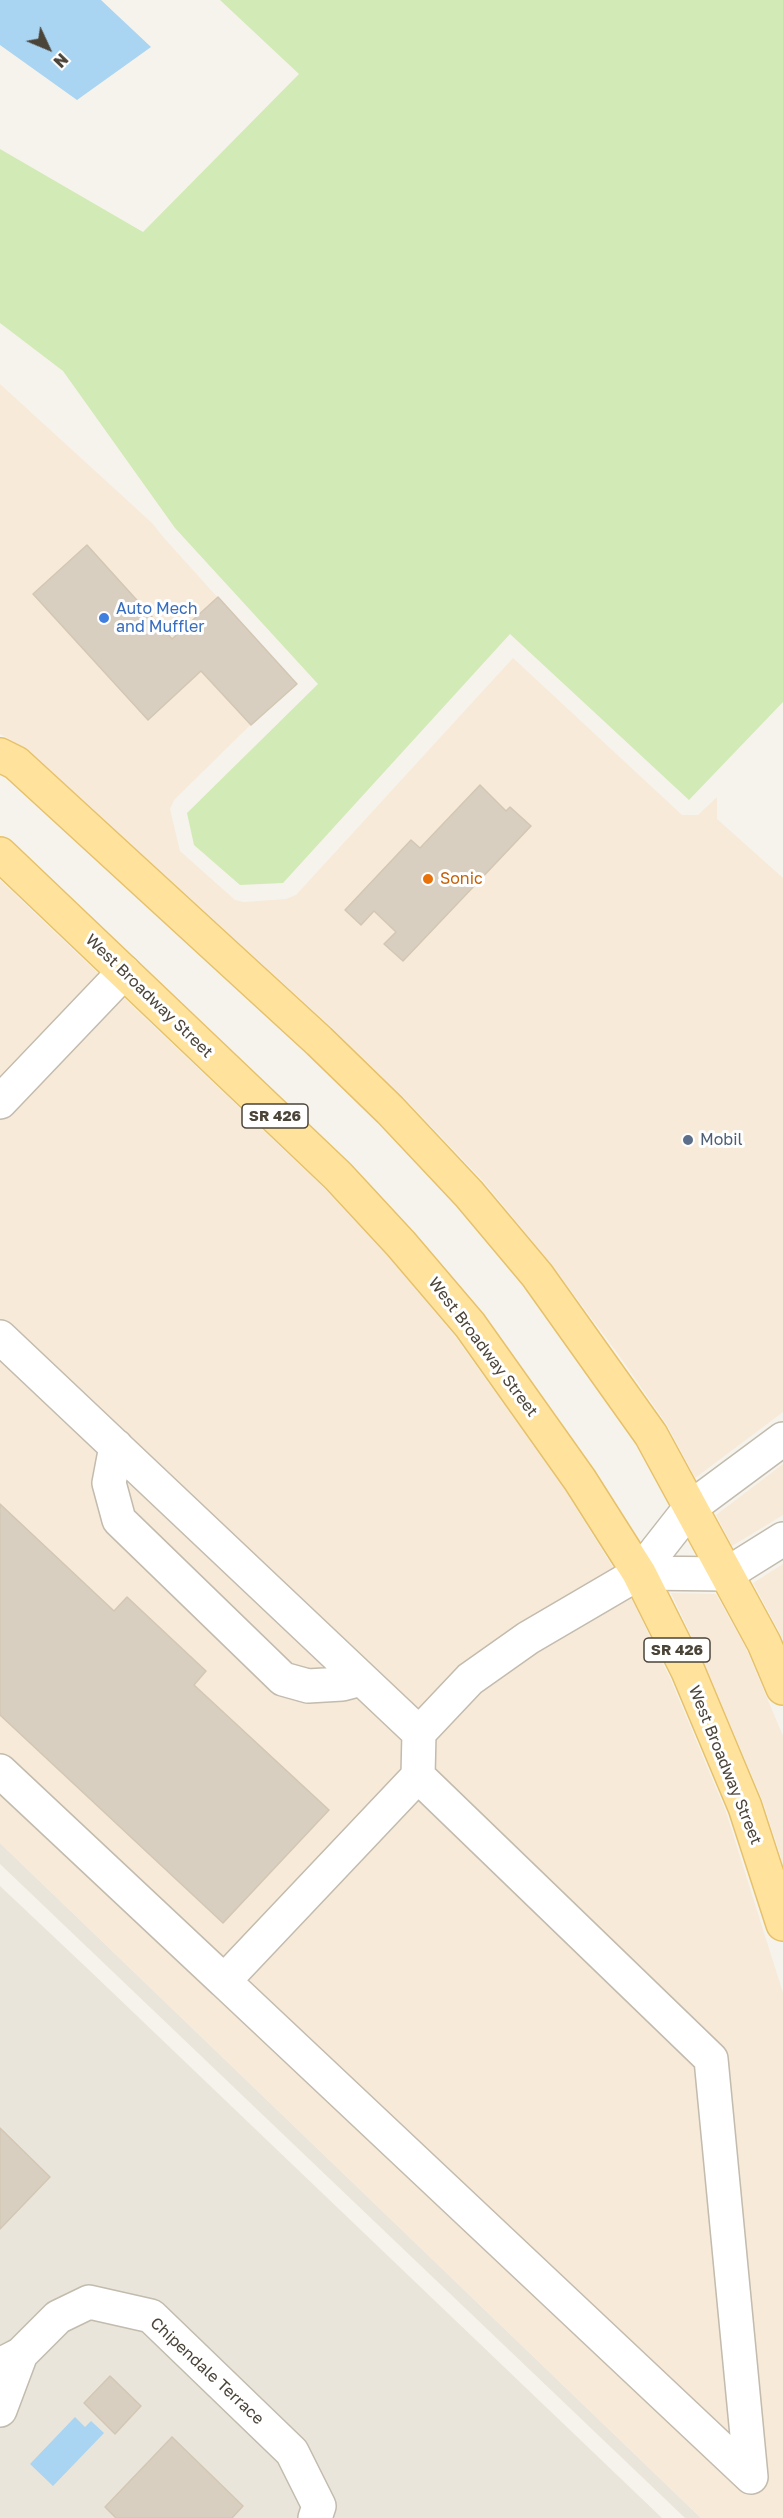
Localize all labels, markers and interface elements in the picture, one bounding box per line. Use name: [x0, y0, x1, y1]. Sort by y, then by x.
north arrow: [18, 18, 78, 78]
text: N: [50, 49, 72, 72]
place label: Auto Mech and Muffler: [116, 599, 204, 637]
marker: Auto Mech and Muffler: [97, 611, 111, 625]
place label: Sonic: [440, 869, 483, 889]
marker: Sonic: [421, 872, 435, 886]
street label: West Broadway Street: [81, 930, 217, 1062]
road number: SR 426: [242, 1104, 308, 1128]
place label: Mobil: [700, 1130, 743, 1150]
marker: Mobil: [681, 1133, 695, 1147]
street label: West Broadway Street: [424, 1273, 542, 1421]
road number: SR 426: [644, 1638, 710, 1662]
street label: West Broadway Street: [684, 1683, 766, 1847]
street label: Chipendale Terrace: [146, 2313, 268, 2429]

